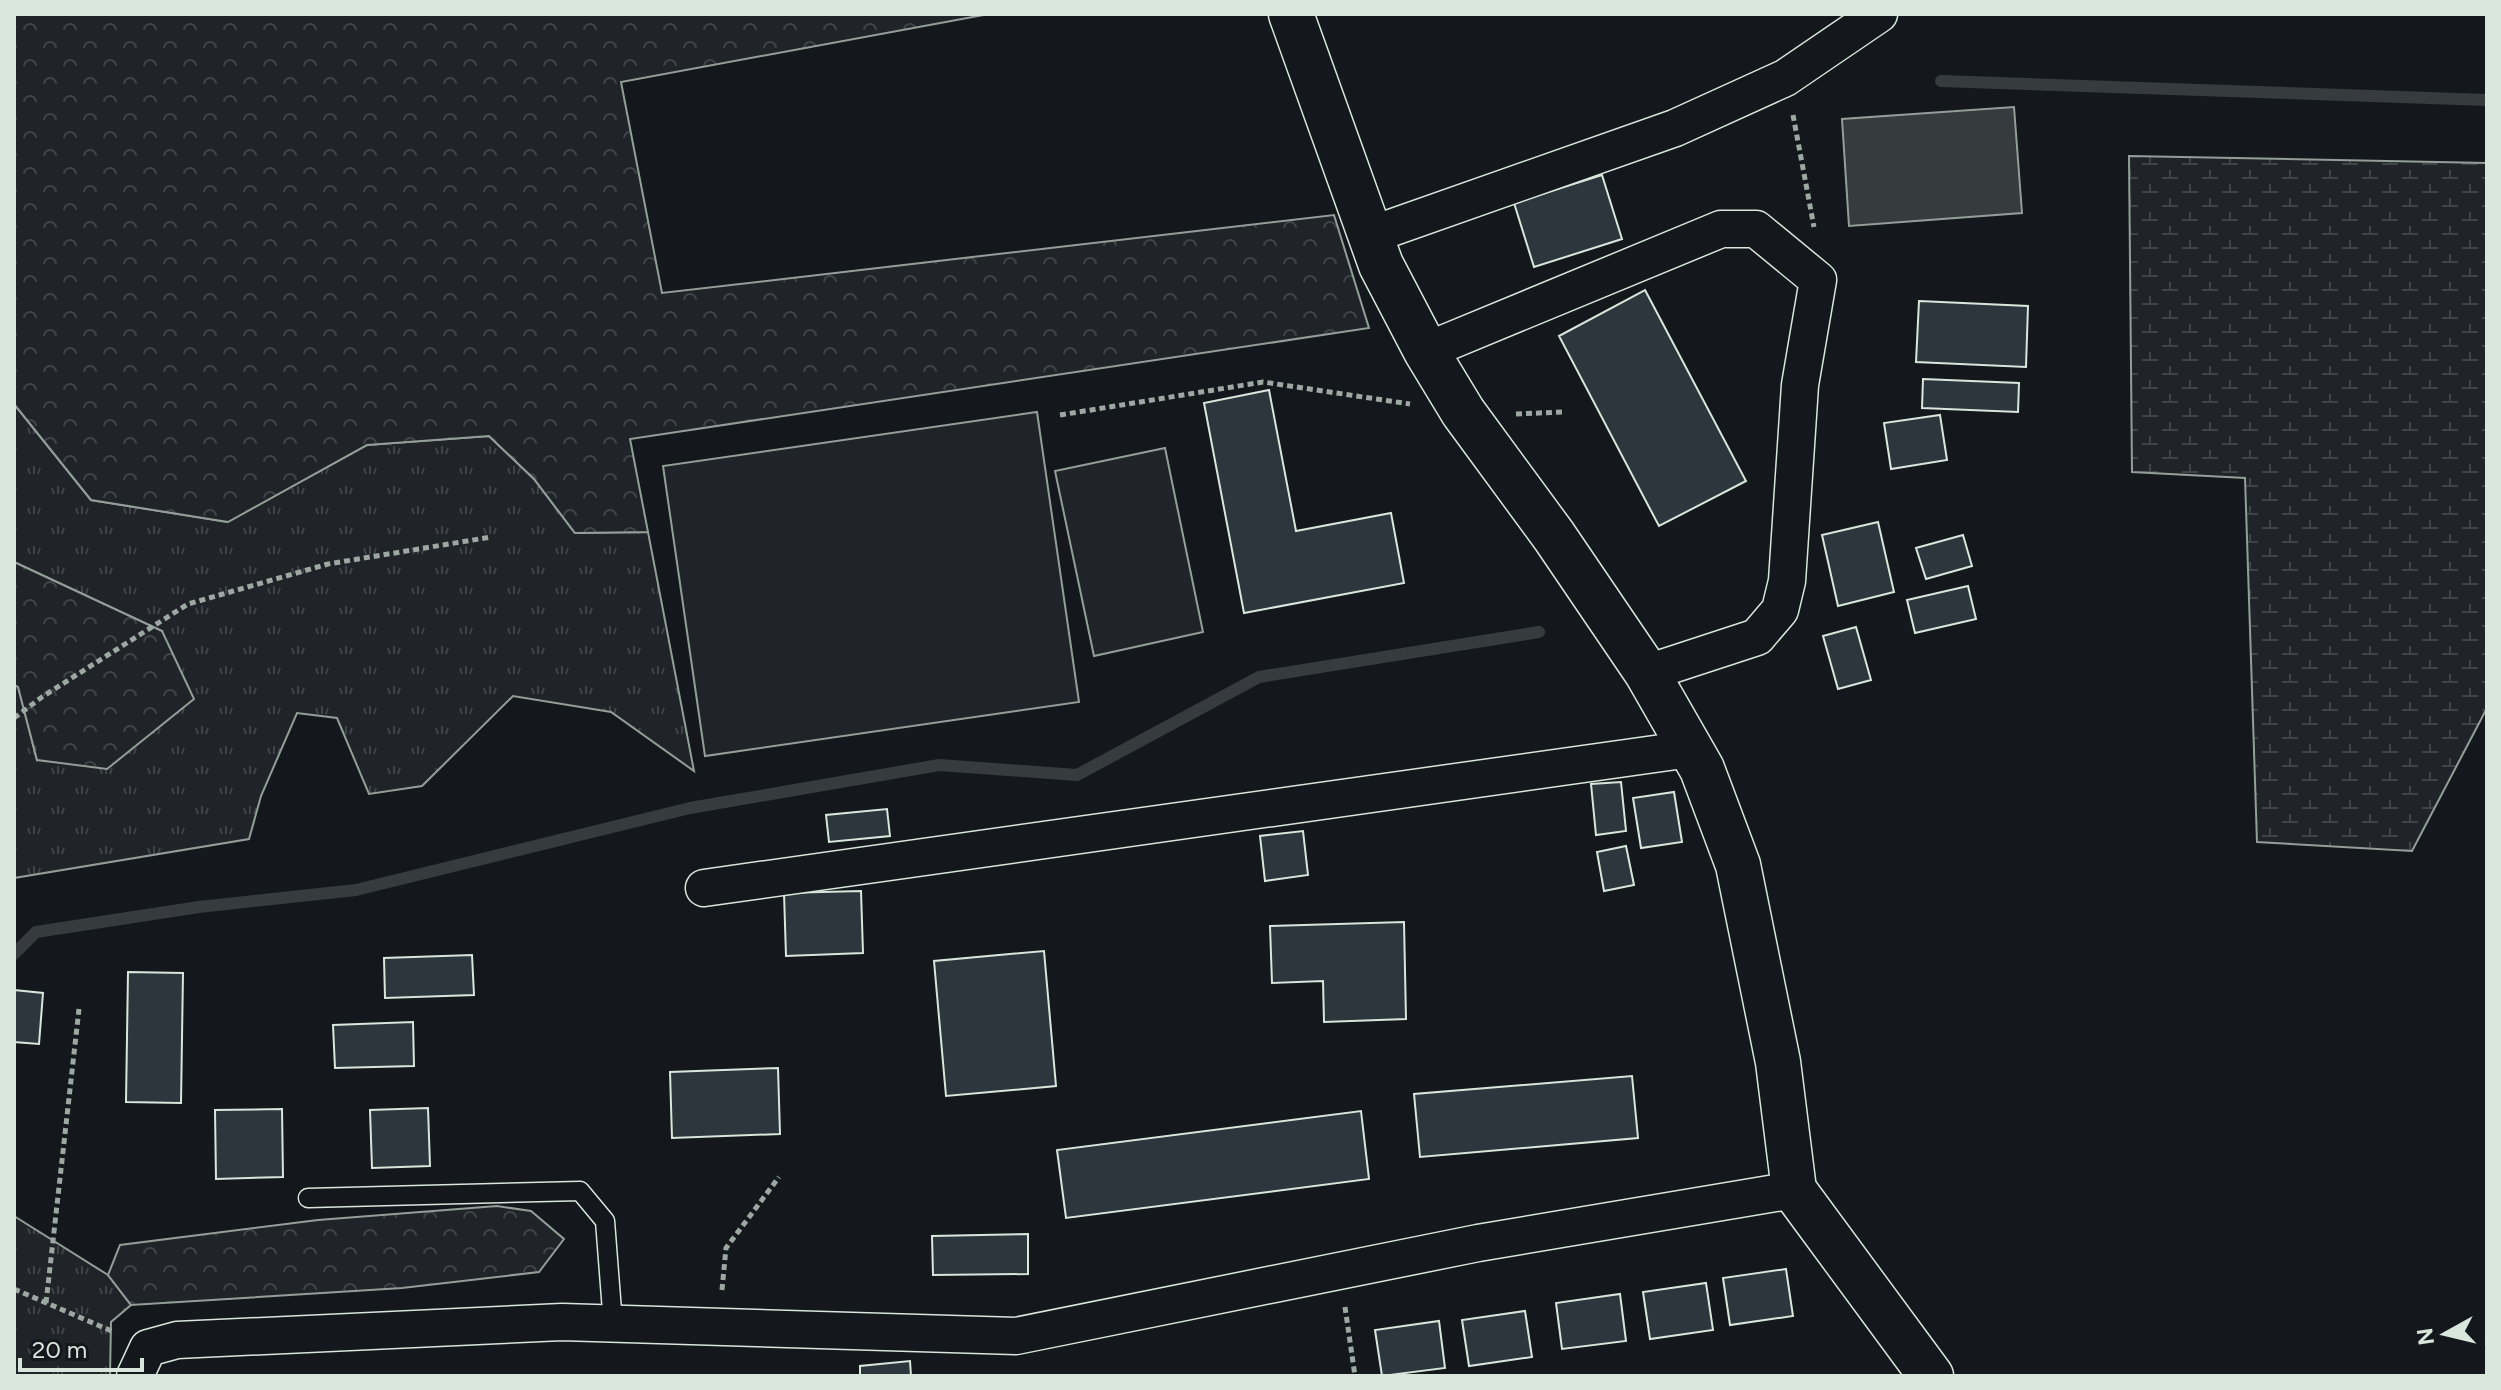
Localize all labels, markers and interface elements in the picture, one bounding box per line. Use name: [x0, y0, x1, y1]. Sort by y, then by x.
north arrow: [2405, 1294, 2485, 1374]
scale bar: [20, 1322, 142, 1372]
text: N: [2411, 1326, 2440, 1347]
text: 20 m: [32, 1335, 87, 1364]

